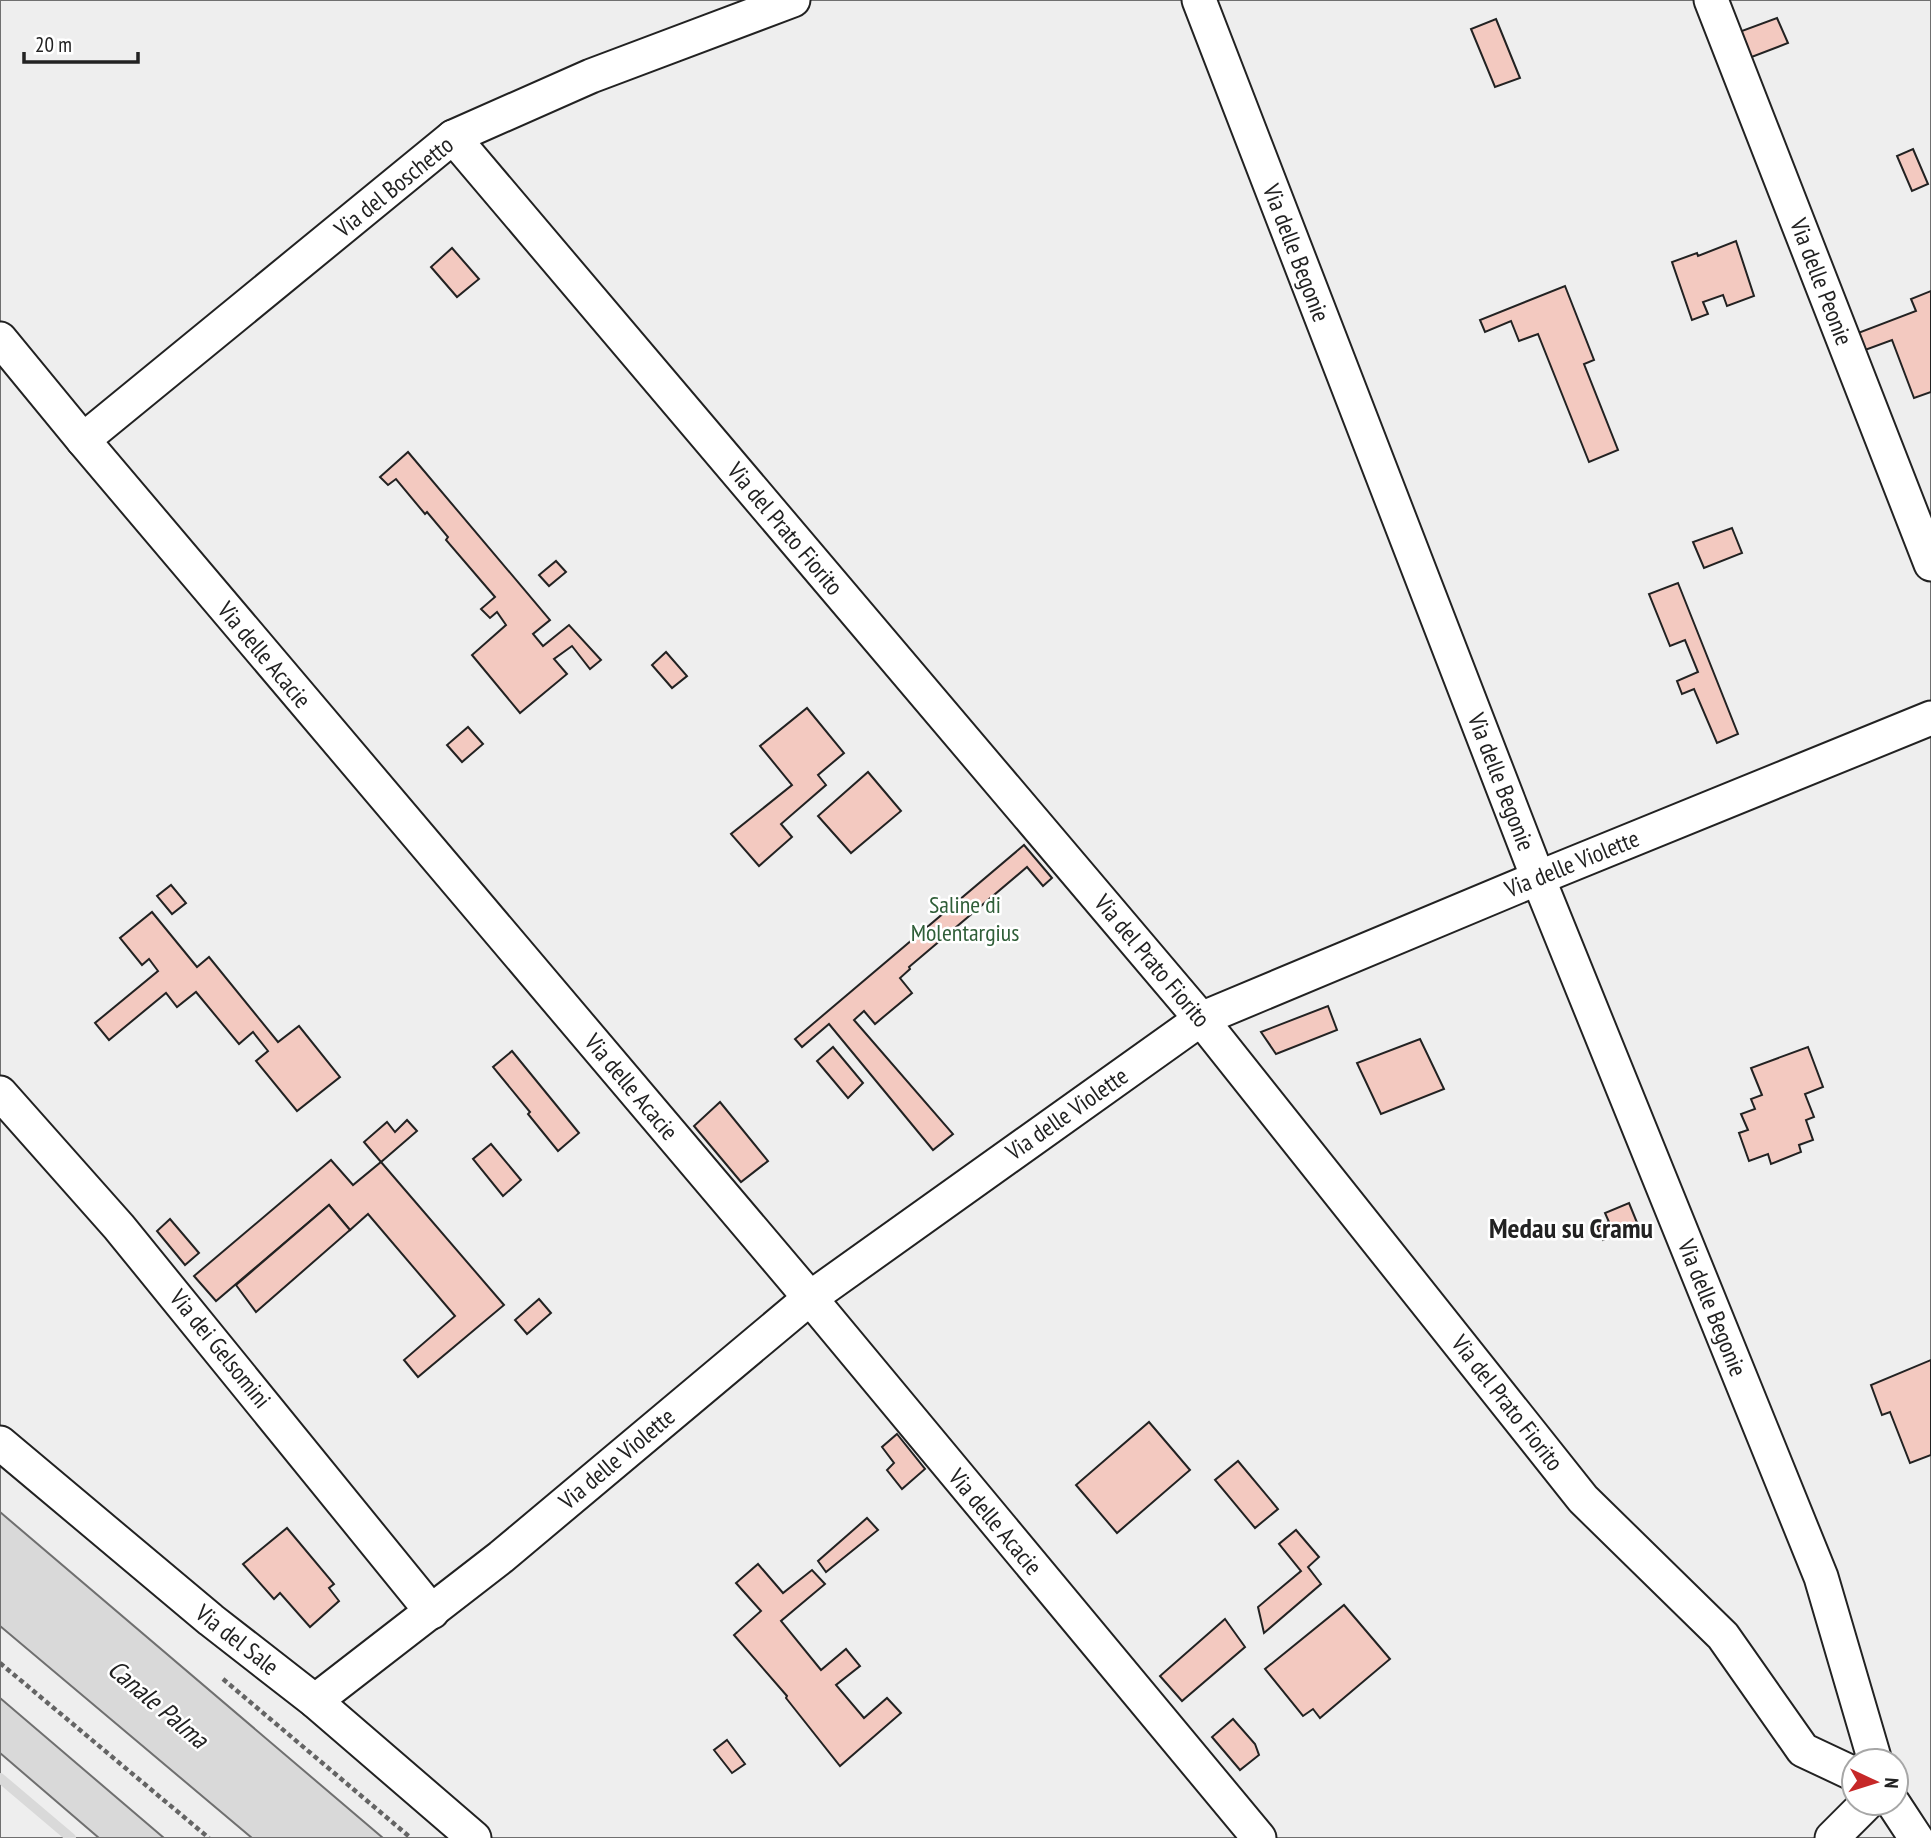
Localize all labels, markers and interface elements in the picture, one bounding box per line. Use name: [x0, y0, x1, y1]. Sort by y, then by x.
scale bar: [24, 21, 138, 65]
text: 20 m: [35, 31, 72, 58]
street label: Via del Boschetto: [327, 129, 459, 245]
street label: Via delle Begonie: [1256, 179, 1337, 326]
street label: Via delle Peonie: [1783, 213, 1860, 350]
street label: Via del Prato Fiorito: [720, 455, 850, 602]
street label: Via delle Acacie: [210, 594, 318, 714]
street label: Via delle Begonie: [1461, 708, 1542, 855]
street label: Via delle Violette: [1499, 823, 1643, 905]
street label: Via del Prato Fiorito: [1087, 887, 1217, 1034]
park label: Saline di Molentargius: [911, 889, 1019, 948]
street label: Via delle Acacie: [577, 1026, 685, 1146]
street label: Via delle Violette: [999, 1060, 1134, 1168]
district label: Medau su Cramu: [1489, 1209, 1653, 1246]
street label: Via delle Begonie: [1671, 1234, 1754, 1381]
street label: Via dei Gelsomini: [162, 1282, 278, 1414]
street label: Via del Prato Fiorito: [1444, 1328, 1570, 1477]
street label: Via delle Violette: [552, 1401, 681, 1517]
street label: Via delle Acacie: [941, 1461, 1049, 1581]
street label: Via del Sale: [189, 1597, 285, 1682]
water label: Canale Palma: [101, 1652, 216, 1756]
north arrow: [1840, 1747, 1910, 1817]
text: N: [1880, 1777, 1904, 1789]

